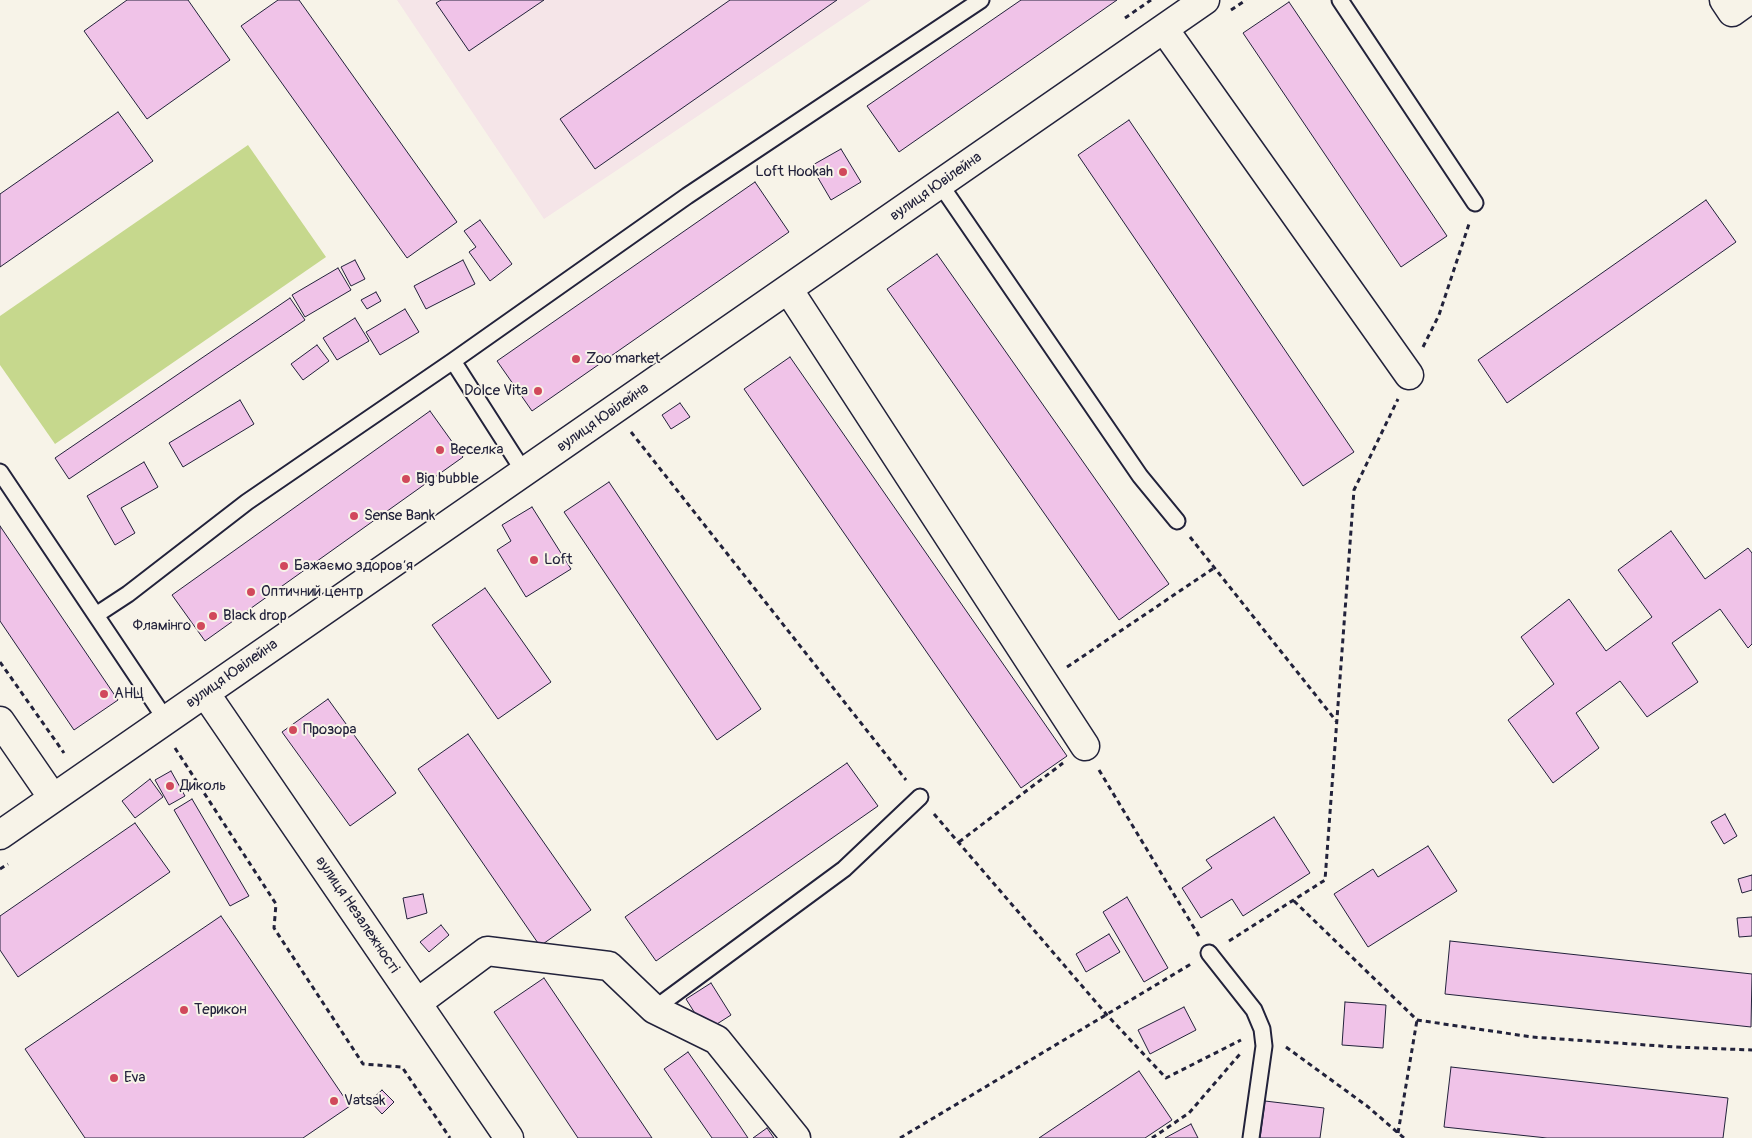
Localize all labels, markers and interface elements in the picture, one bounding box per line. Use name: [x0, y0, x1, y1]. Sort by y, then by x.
street label: вулиця Ювілейна: [887, 149, 985, 225]
place label: Loft Hookah: [755, 163, 833, 181]
marker: Loft Hookah: [837, 166, 849, 178]
place label: Zoo market: [586, 350, 660, 368]
marker: Zoo market: [570, 353, 582, 365]
street label: вулиця Ювілейна: [554, 380, 652, 456]
place label: Dolce Vita: [464, 382, 528, 400]
marker: Dolce Vita: [532, 385, 544, 397]
place label: Веселка: [450, 441, 504, 459]
marker: Веселка: [434, 444, 446, 456]
place label: Big bubble: [416, 470, 479, 488]
marker: Big bubble: [400, 473, 412, 485]
place label: Sense Bank: [364, 507, 435, 525]
marker: Sense Bank: [348, 510, 360, 522]
place label: Loft: [544, 551, 573, 569]
marker: Loft: [528, 554, 540, 566]
place label: Бажаємо здоровʼя: [294, 557, 413, 575]
marker: Бажаємо здоровʼя: [278, 560, 290, 572]
place label: Оптичний центр: [261, 583, 363, 601]
marker: Оптичний центр: [245, 586, 257, 598]
place label: Black drop: [223, 607, 287, 625]
marker: Black drop: [207, 610, 219, 622]
place label: Фламінго: [133, 617, 191, 635]
marker: Фламінго: [195, 620, 207, 632]
street label: вулиця Ювілейна: [183, 636, 281, 712]
place label: АНЦ: [114, 685, 144, 703]
marker: АНЦ: [98, 688, 110, 700]
place label: Прозора: [303, 721, 356, 739]
marker: Прозора: [287, 724, 299, 736]
place label: Диколь: [180, 777, 226, 795]
marker: Диколь: [164, 780, 176, 792]
street label: вулиця Незалежності: [311, 853, 403, 977]
place label: Терикон: [194, 1001, 247, 1019]
marker: Терикон: [178, 1004, 190, 1016]
place label: Eva: [124, 1069, 146, 1087]
marker: Eva: [108, 1072, 120, 1084]
place label: Vatsak: [344, 1092, 385, 1110]
marker: Vatsak: [328, 1095, 340, 1107]

